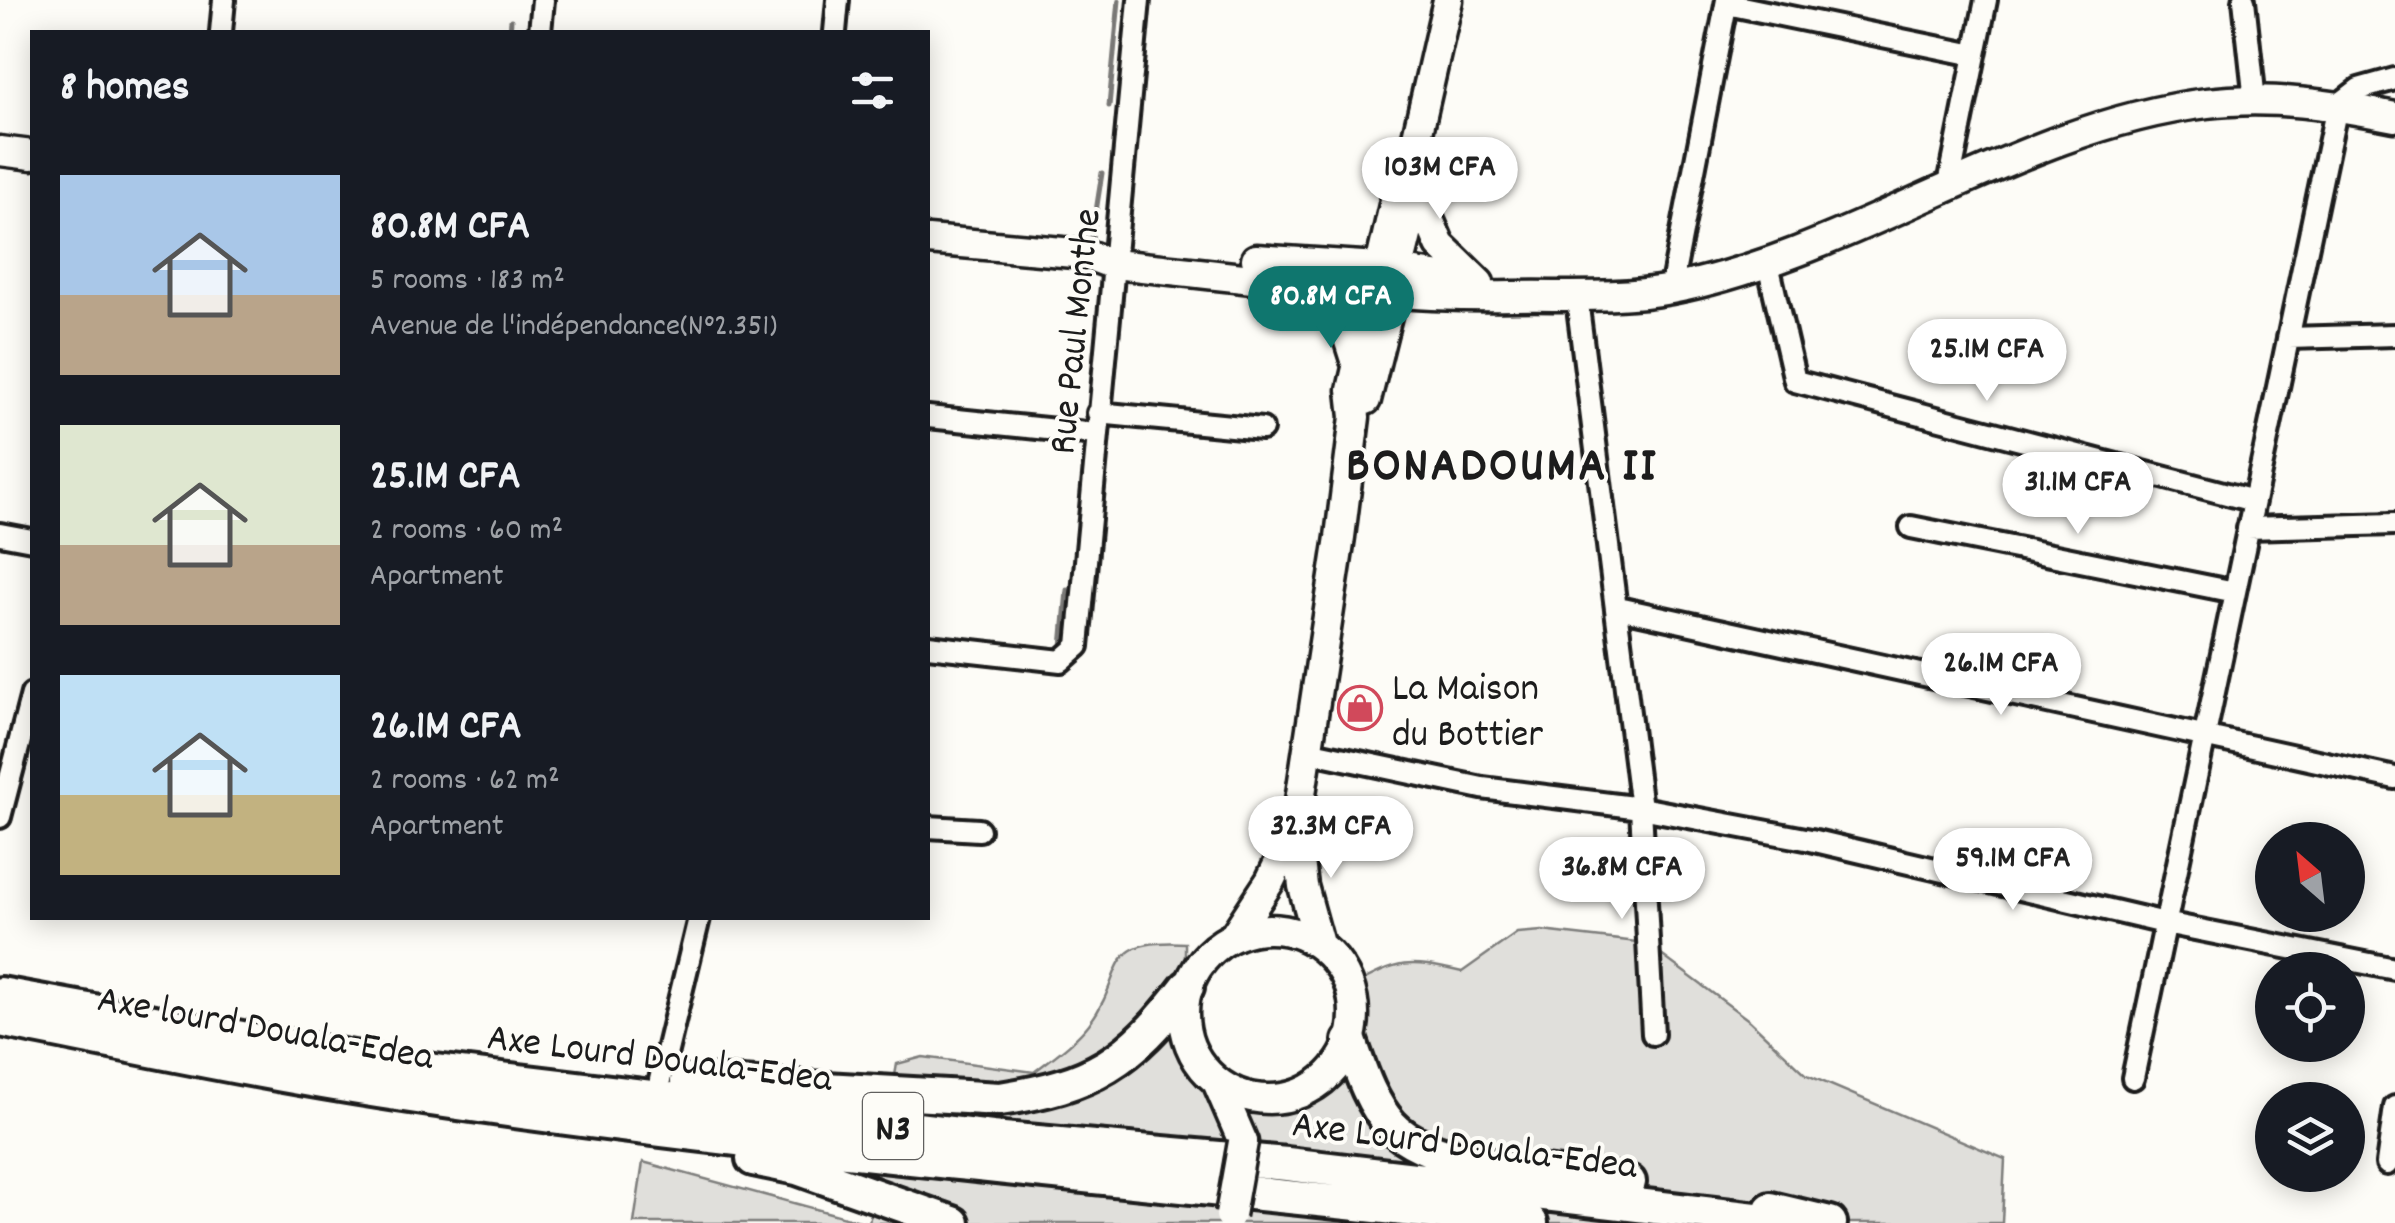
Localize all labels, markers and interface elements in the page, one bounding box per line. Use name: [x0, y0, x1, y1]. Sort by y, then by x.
text: 8 homes: [60, 60, 189, 120]
icon: filters: [845, 63, 900, 118]
pin: 103M CFA: [1337, 137, 1543, 222]
text: 103M CFA: [1384, 146, 1496, 192]
text: 80.8M CFA: [370, 199, 530, 259]
street label: Rue Paul Monthe: [1037, 206, 1120, 457]
icon: home: [140, 215, 260, 335]
text: 5 rooms · 183 m²: [370, 259, 565, 305]
pin: 80.8M CFA: [1217, 266, 1445, 351]
text: 80.8M CFA: [1270, 275, 1392, 321]
text: Avenue de l'indépendance(N°2.351): [370, 305, 777, 351]
pin: 25.1M CFA: [1873, 319, 2101, 404]
text: 25.1M CFA: [1930, 328, 2044, 374]
district label: BONADOUMA II: [1346, 433, 1658, 505]
text: 25.1M CFA: [370, 449, 521, 509]
pin: 31.1M CFA: [1964, 452, 2192, 537]
text: 31.1M CFA: [2024, 461, 2132, 507]
icon: home: [140, 465, 260, 585]
text: 2 rooms · 60 m²: [370, 509, 563, 555]
text: Apartment: [370, 555, 504, 601]
pin: 26.1M CFA: [1887, 633, 2115, 718]
text: 26.1M CFA: [1943, 642, 2059, 688]
place label: La Maison du Bottier: [1392, 663, 1543, 766]
shop icon: La Maison du Bottier: [1337, 685, 1383, 731]
text: 26.1M CFA: [370, 699, 522, 759]
icon: home: [140, 715, 260, 835]
text: 2 rooms · 62 m²: [370, 759, 560, 805]
pin: 32.3M CFA: [1217, 796, 1445, 881]
text: Apartment: [370, 805, 504, 851]
text: 32.3M CFA: [1270, 805, 1392, 851]
north arrow: [2255, 822, 2365, 932]
map controls: [2255, 822, 2365, 1192]
pin: 59.1M CFA: [1899, 828, 2127, 913]
pin: 36.8M CFA: [1508, 837, 1736, 922]
text: 59.1M CFA: [1955, 837, 2071, 883]
text: 36.8M CFA: [1561, 846, 1683, 892]
button: locate: [2255, 952, 2365, 1062]
street label: Axe lourd Douala-Edea: [92, 974, 439, 1089]
street label: Axe Lourd Douala-Edea: [483, 1012, 836, 1111]
button: layers: [2255, 1082, 2365, 1192]
road number: N3: [863, 1093, 923, 1159]
street label: Axe Lourd Douala-Edea: [1288, 1099, 1641, 1198]

